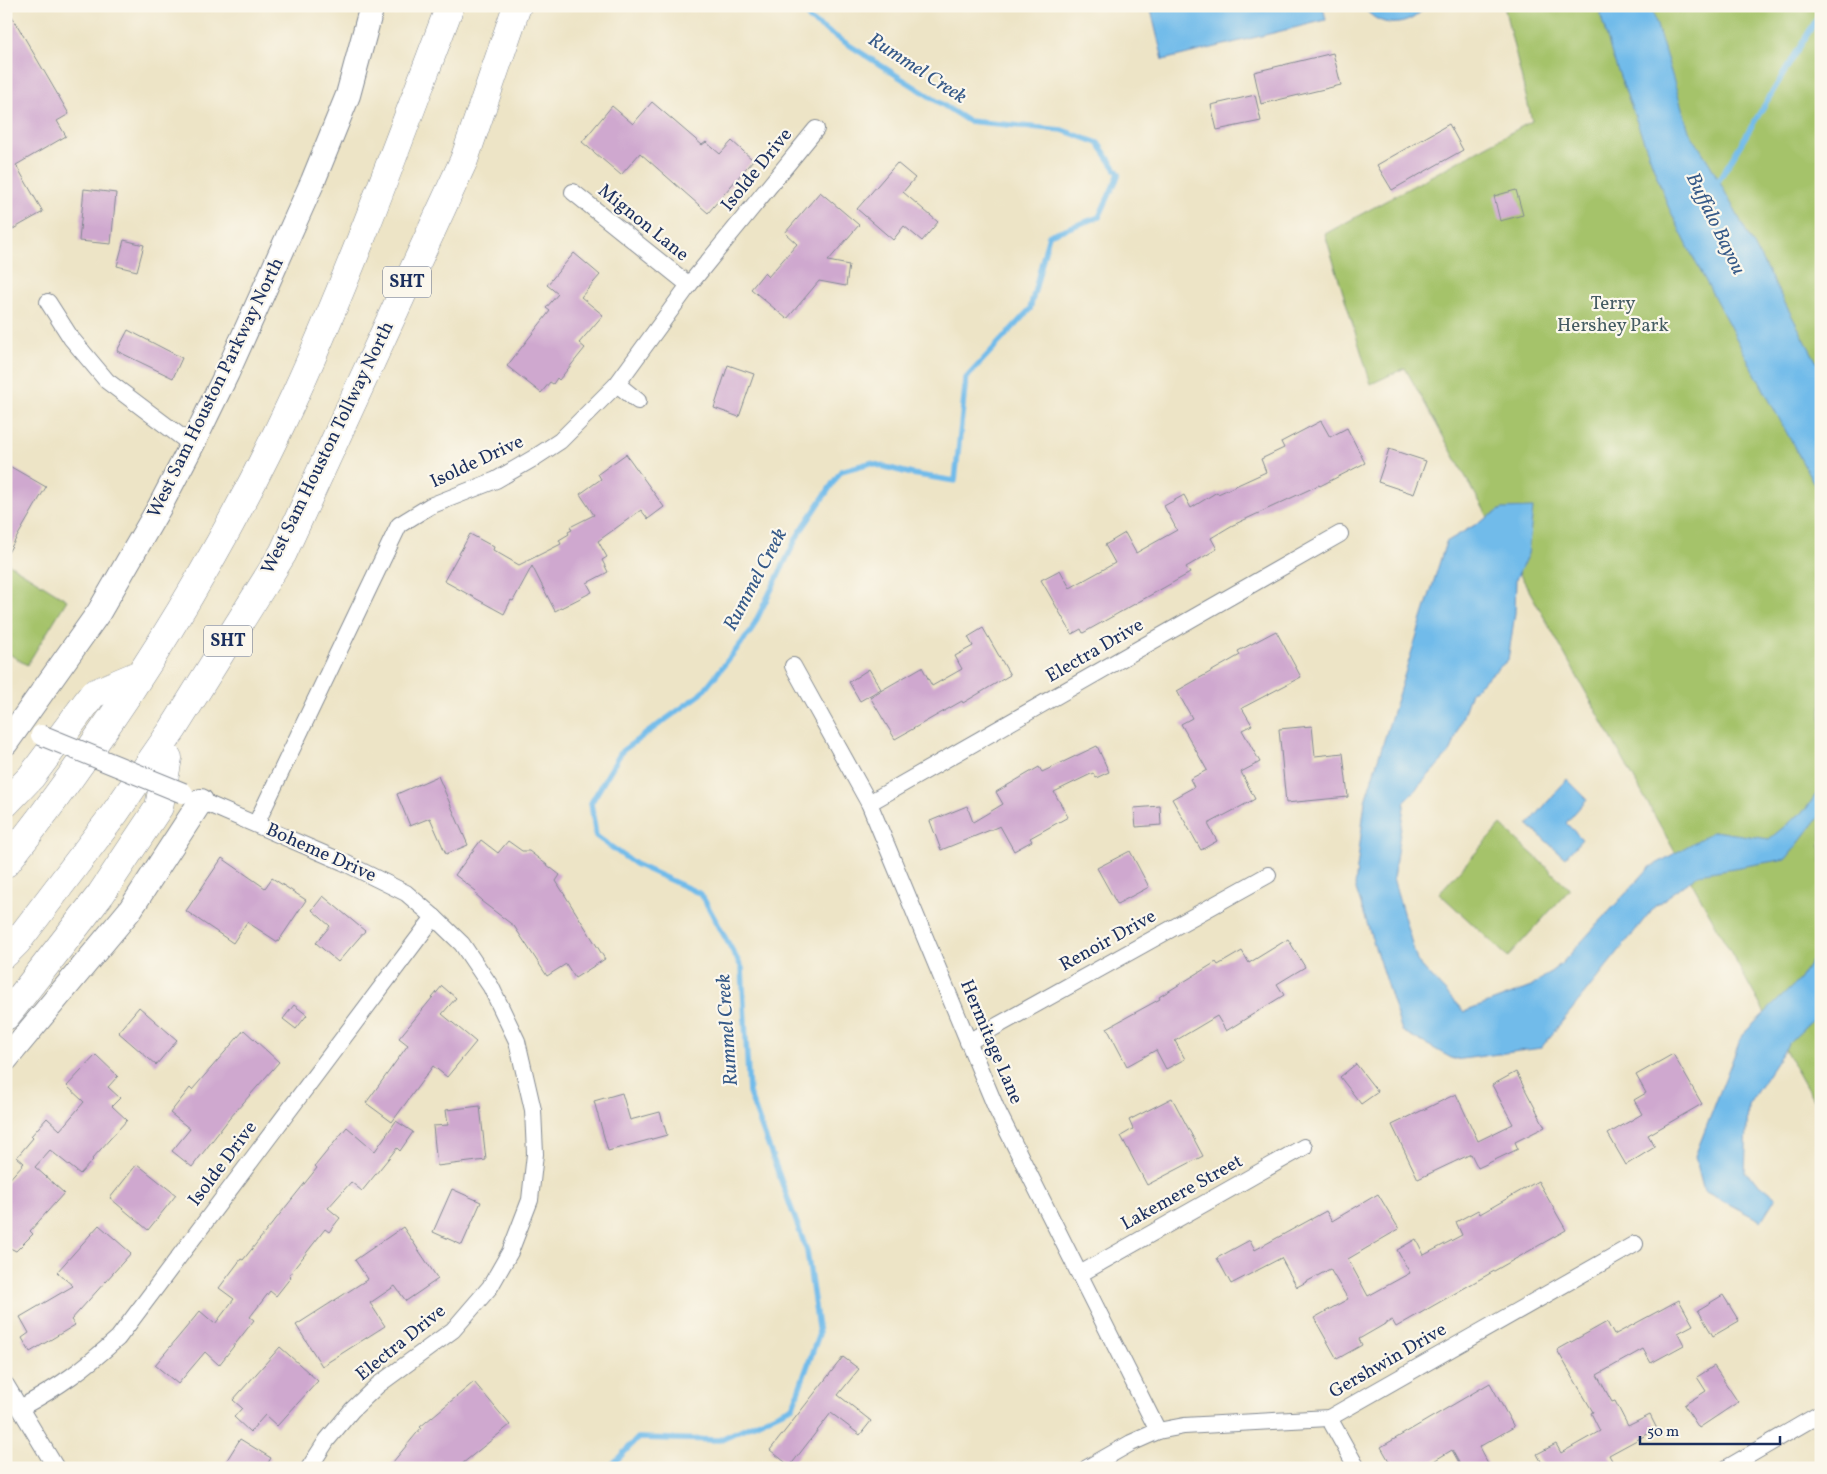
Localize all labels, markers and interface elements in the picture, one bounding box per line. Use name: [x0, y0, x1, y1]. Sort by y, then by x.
water label: Rummel Creek: [862, 27, 972, 111]
street label: Isolde Drive: [715, 123, 799, 217]
water label: Buffalo Bayou: [1678, 168, 1752, 280]
street label: Mignon Lane: [592, 178, 694, 268]
street label: West Sam Houston Parkway North: [141, 253, 291, 523]
road number: SHT: [383, 266, 431, 298]
park label: Terry Hershey Park: [1557, 291, 1669, 339]
street label: West Sam Houston Tollway North: [255, 317, 401, 579]
street label: Isolde Drive: [426, 429, 528, 495]
water label: Rummel Creek: [717, 524, 795, 636]
street label: Electra Drive: [1041, 613, 1149, 689]
road number: SHT: [204, 626, 252, 656]
street label: Boheme Drive: [262, 817, 380, 889]
street label: Renoir Drive: [1055, 904, 1161, 978]
water label: Rummel Creek: [710, 973, 746, 1087]
street label: Hermitage Lane: [953, 976, 1029, 1108]
street label: Isolde Drive: [182, 1116, 264, 1212]
street label: Lakemere Street: [1116, 1149, 1248, 1237]
street label: Electra Drive: [351, 1299, 451, 1387]
street label: Gershwin Drive: [1325, 1317, 1451, 1405]
scale bar: [1640, 1414, 1780, 1446]
text: 50 m: [1647, 1422, 1679, 1443]

